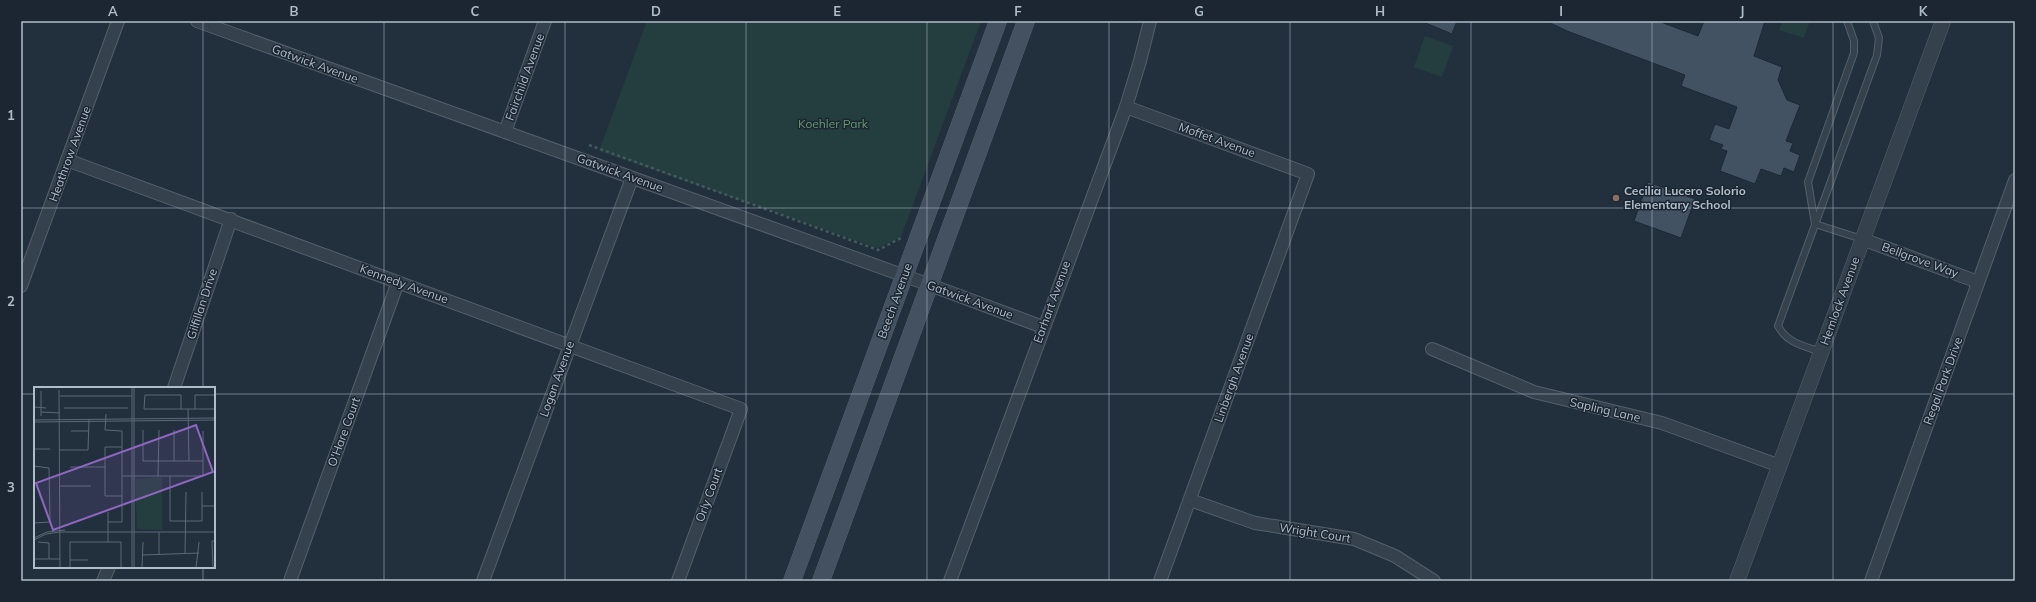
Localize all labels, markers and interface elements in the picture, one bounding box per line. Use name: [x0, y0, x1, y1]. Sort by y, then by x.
text: A: [108, 3, 118, 19]
text: B: [290, 3, 299, 19]
text: C: [471, 3, 480, 19]
text: D: [651, 3, 661, 19]
text: E: [833, 3, 841, 19]
text: F: [1014, 3, 1022, 19]
text: G: [1194, 3, 1204, 19]
text: H: [1375, 3, 1385, 19]
text: I: [1559, 3, 1563, 19]
text: J: [1740, 3, 1744, 19]
text: K: [1919, 3, 1929, 19]
street label: Fairchild Avenue: [502, 31, 547, 122]
street label: Gatwick Avenue: [270, 41, 360, 86]
street label: Heathrow Avenue: [45, 104, 94, 204]
text: 1: [7, 107, 15, 123]
park label: Koehler Park: [798, 116, 869, 131]
street label: Moffet Avenue: [1177, 119, 1258, 160]
street label: Gatwick Avenue: [575, 150, 665, 195]
place label: Cecilia Lucero Solorio Elementary School: [1624, 183, 1746, 212]
marker: Cecilia Lucero Solorio Elementary School: [1611, 193, 1621, 203]
street label: Bellgrove Way: [1880, 239, 1961, 281]
street label: Hemlock Avenue: [1817, 255, 1862, 347]
street label: Earhart Avenue: [1030, 259, 1073, 345]
street label: Kennedy Avenue: [358, 261, 450, 307]
street label: Beech Avenue: [874, 261, 915, 341]
street label: Gilfillan Drive: [183, 267, 220, 341]
street label: Gatwick Avenue: [925, 277, 1015, 322]
text: 2: [7, 293, 15, 309]
street label: Linbergh Avenue: [1210, 331, 1257, 424]
street label: Regal Park Drive: [1920, 335, 1965, 427]
street label: Logan Avenue: [536, 339, 577, 419]
inset map: [34, 387, 215, 568]
street label: Sapling Lane: [1568, 394, 1642, 425]
street label: O'Hare Court: [324, 395, 363, 469]
street label: Orly Court: [692, 466, 725, 524]
text: 3: [7, 479, 15, 495]
street label: Wright Court: [1278, 519, 1352, 546]

